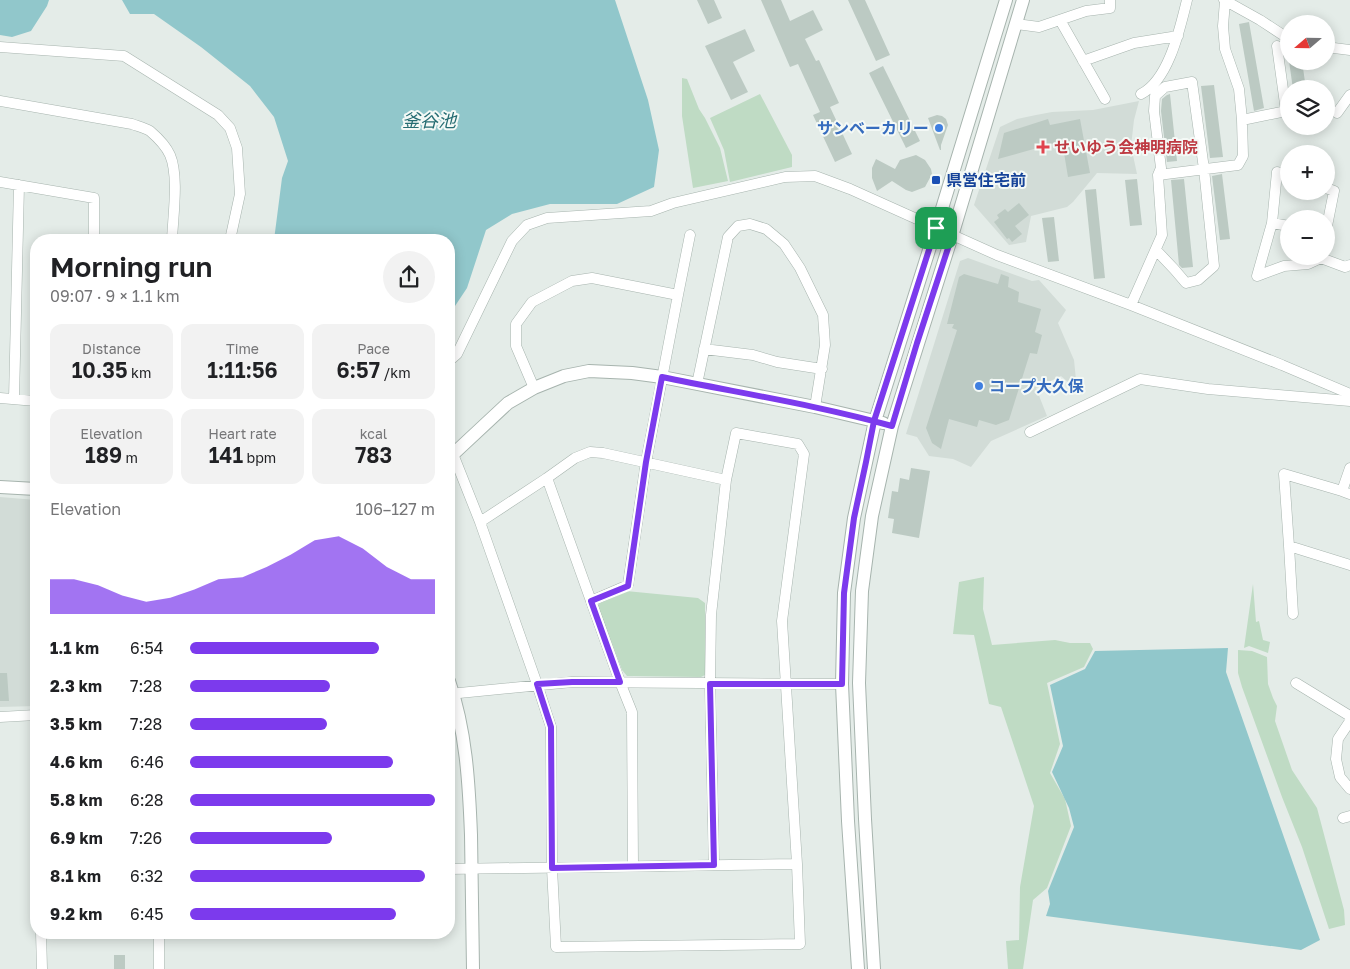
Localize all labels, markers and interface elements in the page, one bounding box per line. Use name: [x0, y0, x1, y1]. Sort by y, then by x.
north arrow: [1280, 15, 1335, 70]
map controls: [1280, 15, 1335, 265]
button: layers: [1280, 80, 1335, 135]
water label: 釜谷池: [402, 109, 458, 131]
place label: サンベーカリー: [817, 118, 929, 138]
marker: サンベーカリー: [933, 122, 945, 134]
place label: せいゆう会神明病院: [1054, 137, 1198, 157]
marker: せいゆう会神明病院: [1036, 140, 1050, 154]
button: +: [1280, 145, 1335, 200]
place label: 県営住宅前: [946, 170, 1026, 190]
marker: 県営住宅前: [930, 174, 942, 186]
pin: [915, 207, 957, 249]
button: −: [1280, 210, 1335, 265]
icon: arrive: [922, 214, 950, 242]
text: Morning run: [50, 250, 213, 283]
button: share: [383, 251, 435, 303]
text: 09:07 · 9 × 1.1 km: [50, 286, 180, 306]
text: Distance: [82, 340, 141, 357]
text: Time: [226, 340, 259, 357]
text: Pace: [357, 340, 390, 357]
text: 10.35: [72, 357, 127, 383]
text: 1:11:56: [207, 357, 278, 383]
text: 6:57: [336, 357, 380, 383]
text: km: [127, 364, 151, 381]
text: /km: [380, 364, 411, 381]
place label: コープ大久保: [989, 376, 1084, 396]
marker: コープ大久保: [973, 380, 985, 392]
text: Elevation: [80, 425, 143, 442]
text: Heart rate: [208, 425, 277, 442]
text: kcal: [360, 425, 387, 442]
text: 189: [85, 442, 122, 468]
text: 141: [209, 442, 243, 468]
text: 783: [355, 442, 392, 468]
text: m: [122, 449, 138, 466]
text: bpm: [243, 449, 276, 466]
text: Elevation: [50, 499, 121, 519]
text: 106–127 m: [355, 499, 435, 519]
text: 1.1 km: [50, 638, 99, 658]
text: 6:54: [130, 638, 164, 658]
text: 2.3 km: [50, 676, 102, 696]
text: 7:28: [130, 676, 162, 696]
text: 3.5 km: [50, 714, 102, 734]
text: 7:28: [130, 714, 162, 734]
text: 4.6 km: [50, 752, 103, 772]
text: 6:46: [130, 752, 164, 772]
text: 5.8 km: [50, 790, 102, 810]
text: 6:28: [130, 790, 164, 810]
text: 6.9 km: [50, 828, 103, 848]
text: 7:26: [130, 828, 162, 848]
text: 8.1 km: [50, 866, 101, 886]
text: 6:32: [130, 866, 163, 886]
text: 9.2 km: [50, 904, 102, 924]
text: 6:45: [130, 904, 164, 924]

